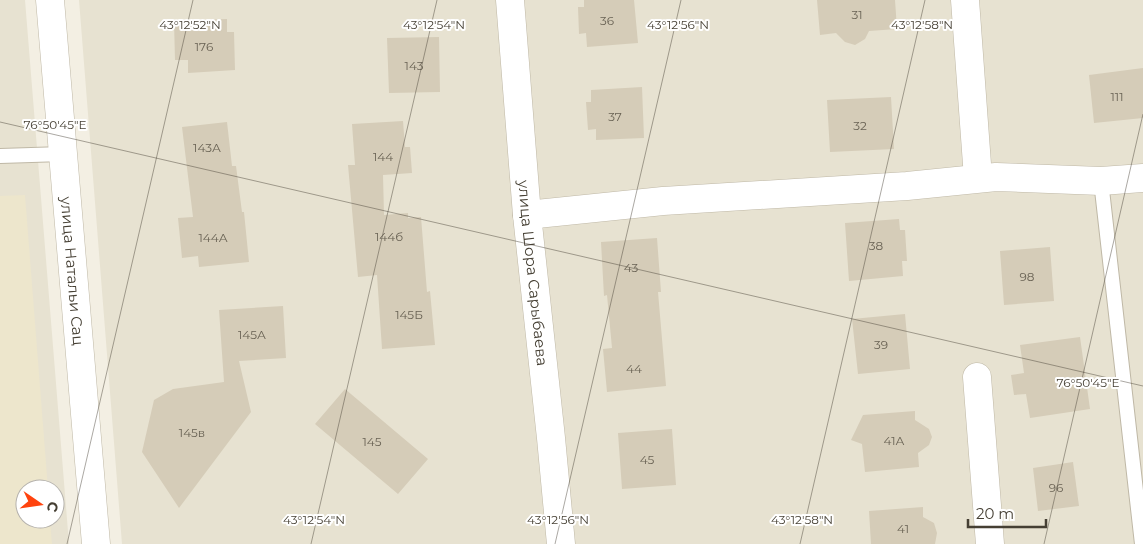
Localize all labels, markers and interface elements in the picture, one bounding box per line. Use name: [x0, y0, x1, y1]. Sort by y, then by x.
house number: 31: [851, 7, 863, 22]
house number: 36: [600, 13, 614, 28]
text: 43°12'52"N: [159, 17, 221, 32]
text: 43°12'54"N: [403, 17, 465, 32]
text: 43°12'56"N: [647, 17, 709, 32]
text: 43°12'58"N: [891, 17, 953, 32]
house number: 176: [195, 39, 213, 54]
house number: 143: [405, 58, 424, 73]
house number: 111: [1111, 89, 1124, 104]
house number: 37: [608, 109, 622, 124]
text: 76°50'45"E: [24, 117, 86, 132]
house number: 32: [853, 118, 867, 133]
house number: 143А: [193, 140, 221, 155]
house number: 144: [373, 149, 393, 164]
street label: улица Шора Сарыбаева: [515, 178, 553, 367]
street label: улица Натальи Сац: [57, 195, 89, 346]
house number: 144б: [375, 229, 403, 244]
house number: 144А: [198, 230, 228, 245]
house number: 38: [869, 238, 884, 253]
house number: 43: [624, 260, 638, 275]
house number: 98: [1020, 269, 1035, 284]
house number: 145Б: [395, 307, 423, 322]
house number: 145А: [238, 327, 266, 342]
house number: 39: [874, 337, 888, 352]
house number: 44: [626, 361, 642, 376]
text: 76°50'45"E: [1057, 375, 1119, 390]
house number: 145в: [179, 425, 205, 440]
house number: 41А: [884, 433, 905, 448]
house number: 145: [362, 434, 382, 449]
house number: 45: [640, 452, 655, 467]
north arrow: [15, 479, 65, 529]
house number: 96: [1049, 480, 1063, 495]
scale bar: [968, 496, 1046, 528]
text: С: [43, 500, 63, 514]
text: 20 m: [976, 504, 1014, 523]
text: 43°12'54"N: [283, 512, 345, 527]
text: 43°12'56"N: [527, 512, 589, 527]
text: 43°12'58"N: [771, 512, 833, 527]
house number: 41: [897, 521, 909, 536]

